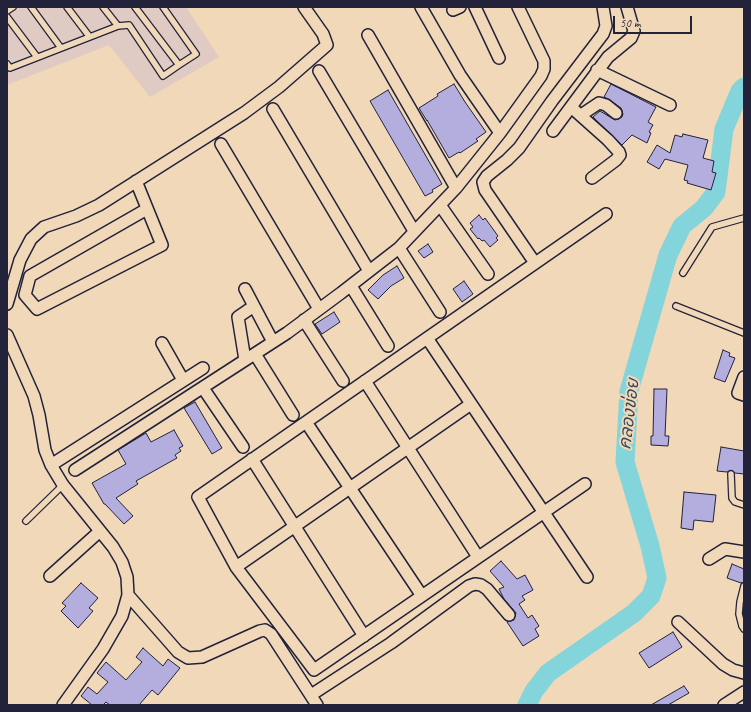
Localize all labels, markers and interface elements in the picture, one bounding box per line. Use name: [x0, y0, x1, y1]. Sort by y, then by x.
scale bar: [615, 8, 694, 34]
text: 50 m: [620, 15, 640, 31]
water label: คลองข่อย: [616, 378, 644, 450]

